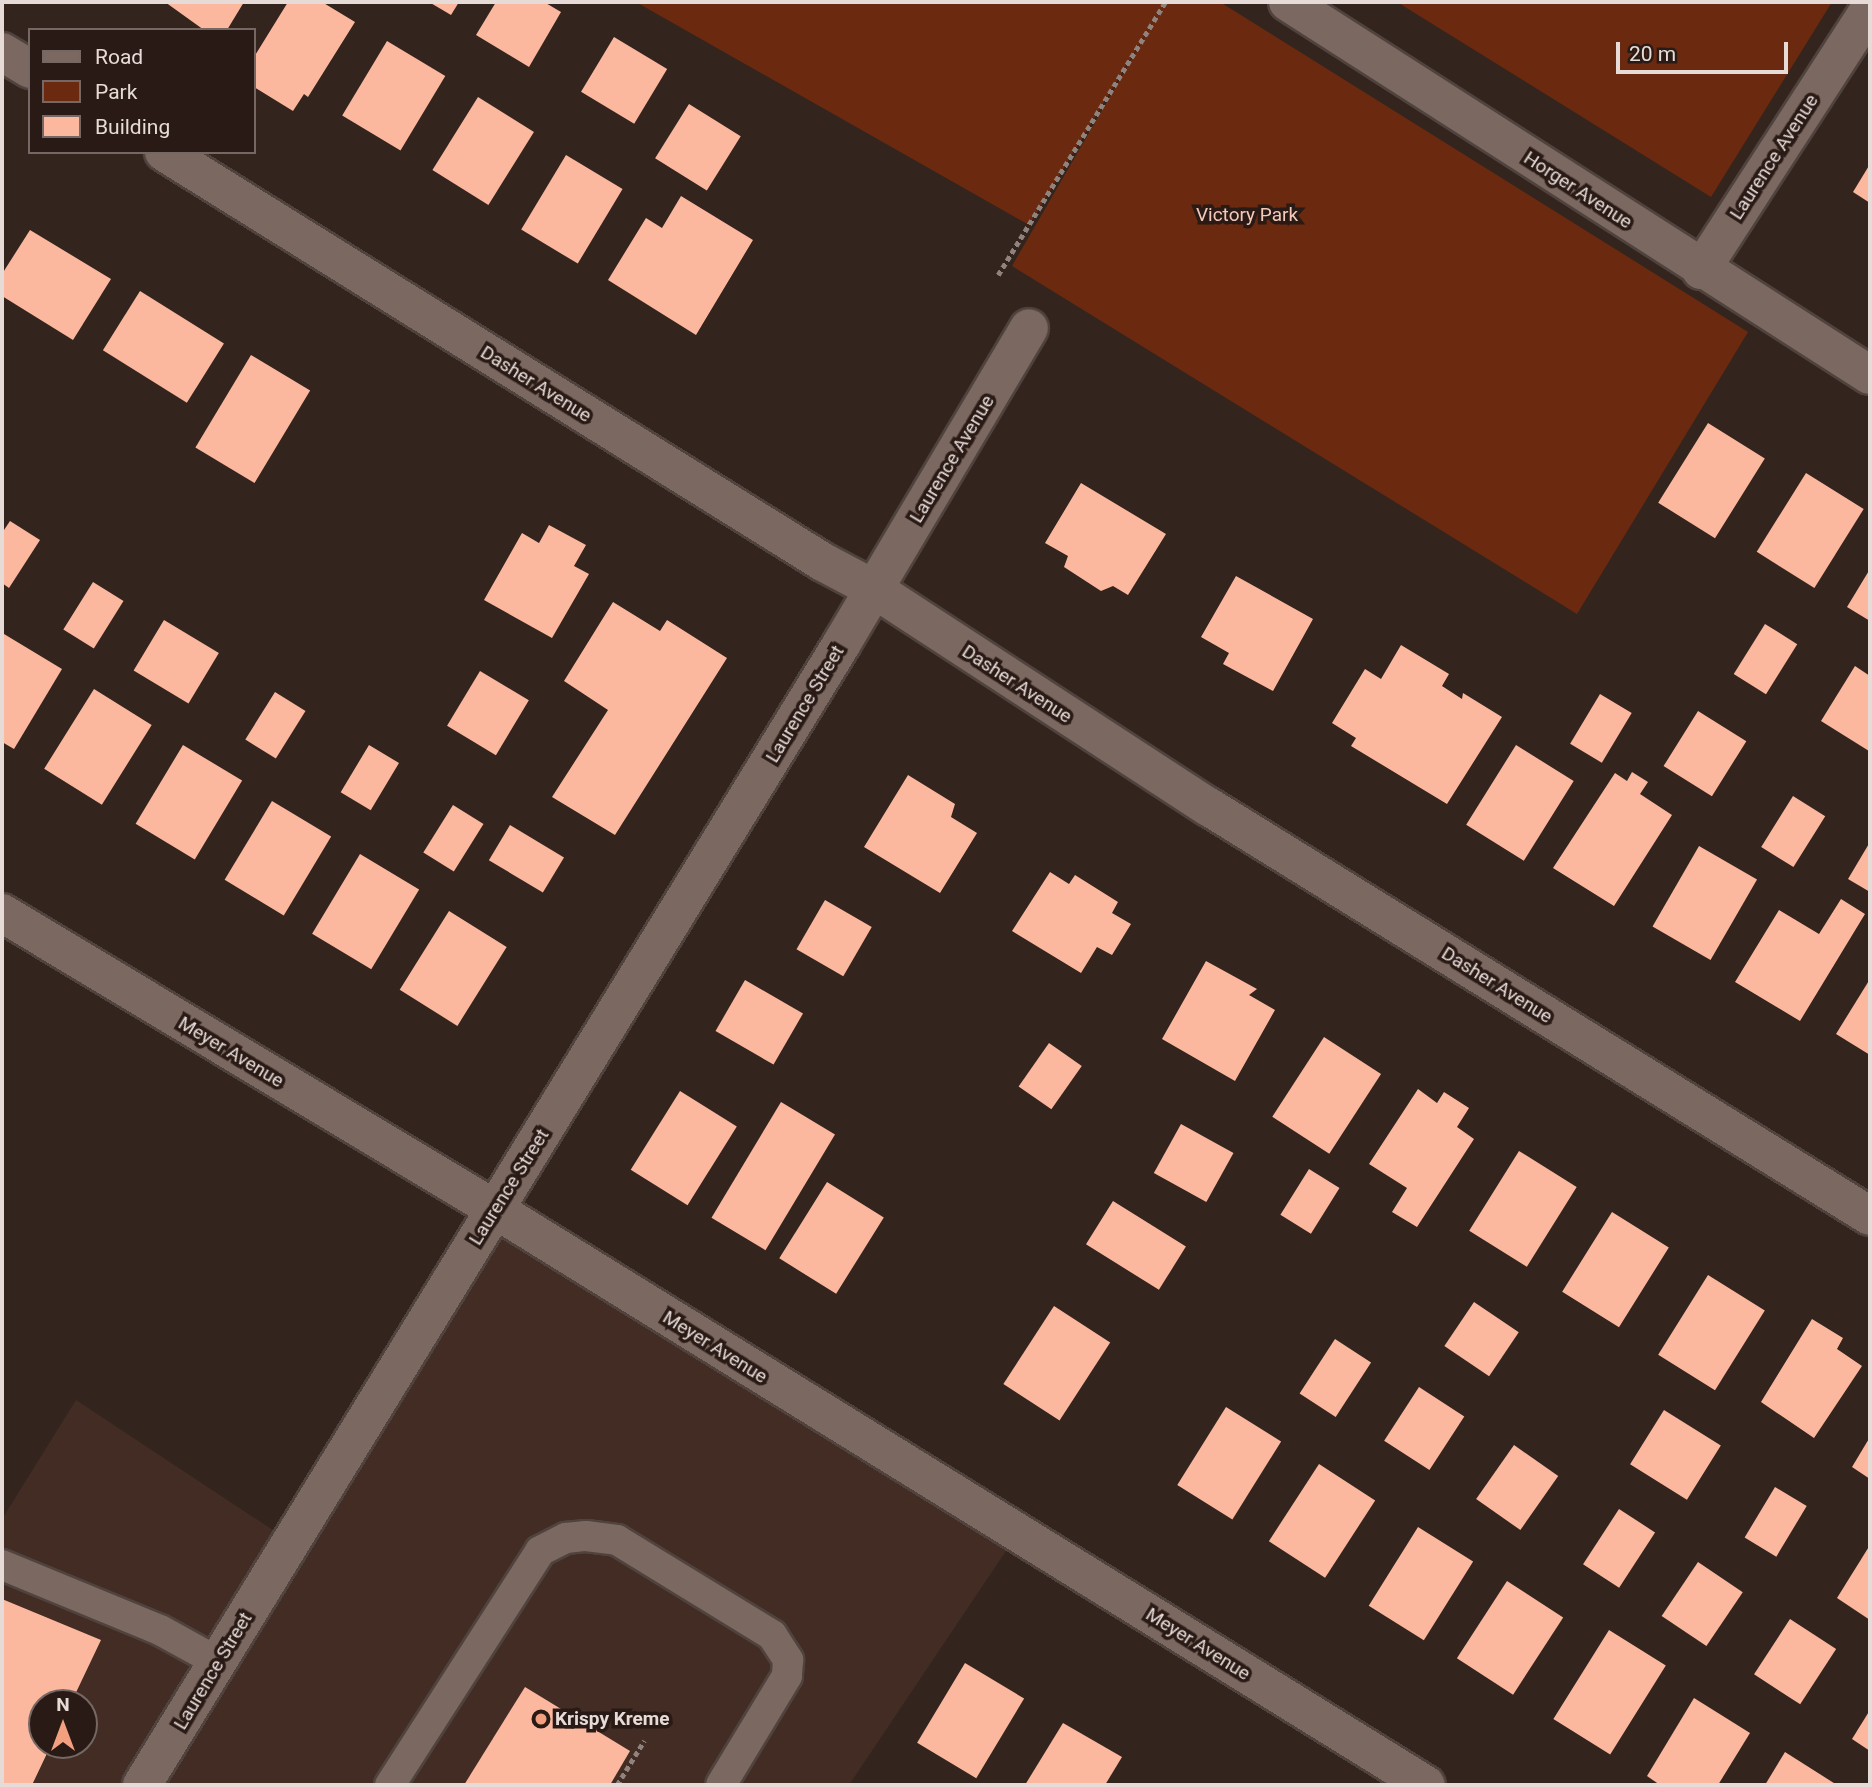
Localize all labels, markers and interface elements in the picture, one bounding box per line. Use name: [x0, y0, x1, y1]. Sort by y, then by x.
legend: [28, 28, 256, 154]
scale bar: [1620, 28, 1792, 72]
text: 20 m: [1629, 42, 1676, 66]
text: Road: [95, 45, 143, 69]
text: Park: [95, 80, 137, 104]
street label: Laurence Avenue: [1725, 90, 1823, 224]
text: Building: [95, 115, 170, 139]
street label: Horger Avenue: [1520, 146, 1636, 234]
park label: Victory Park: [1196, 204, 1298, 226]
street label: Dasher Avenue: [476, 341, 596, 427]
street label: Laurence Avenue: [905, 391, 999, 527]
street label: Dasher Avenue: [958, 640, 1076, 728]
street label: Laurence Street: [761, 641, 849, 767]
street label: Dasher Avenue: [1437, 942, 1557, 1028]
street label: Meyer Avenue: [174, 1012, 288, 1092]
street label: Laurence Street: [464, 1125, 554, 1249]
street label: Meyer Avenue: [659, 1306, 771, 1388]
street label: Meyer Avenue: [1142, 1603, 1254, 1685]
street label: Laurence Street: [169, 1608, 257, 1734]
north arrow: [28, 1689, 98, 1759]
text: N: [56, 1693, 70, 1716]
place label: Krispy Kreme: [555, 1708, 670, 1730]
marker: Krispy Kreme: [533, 1711, 549, 1727]

